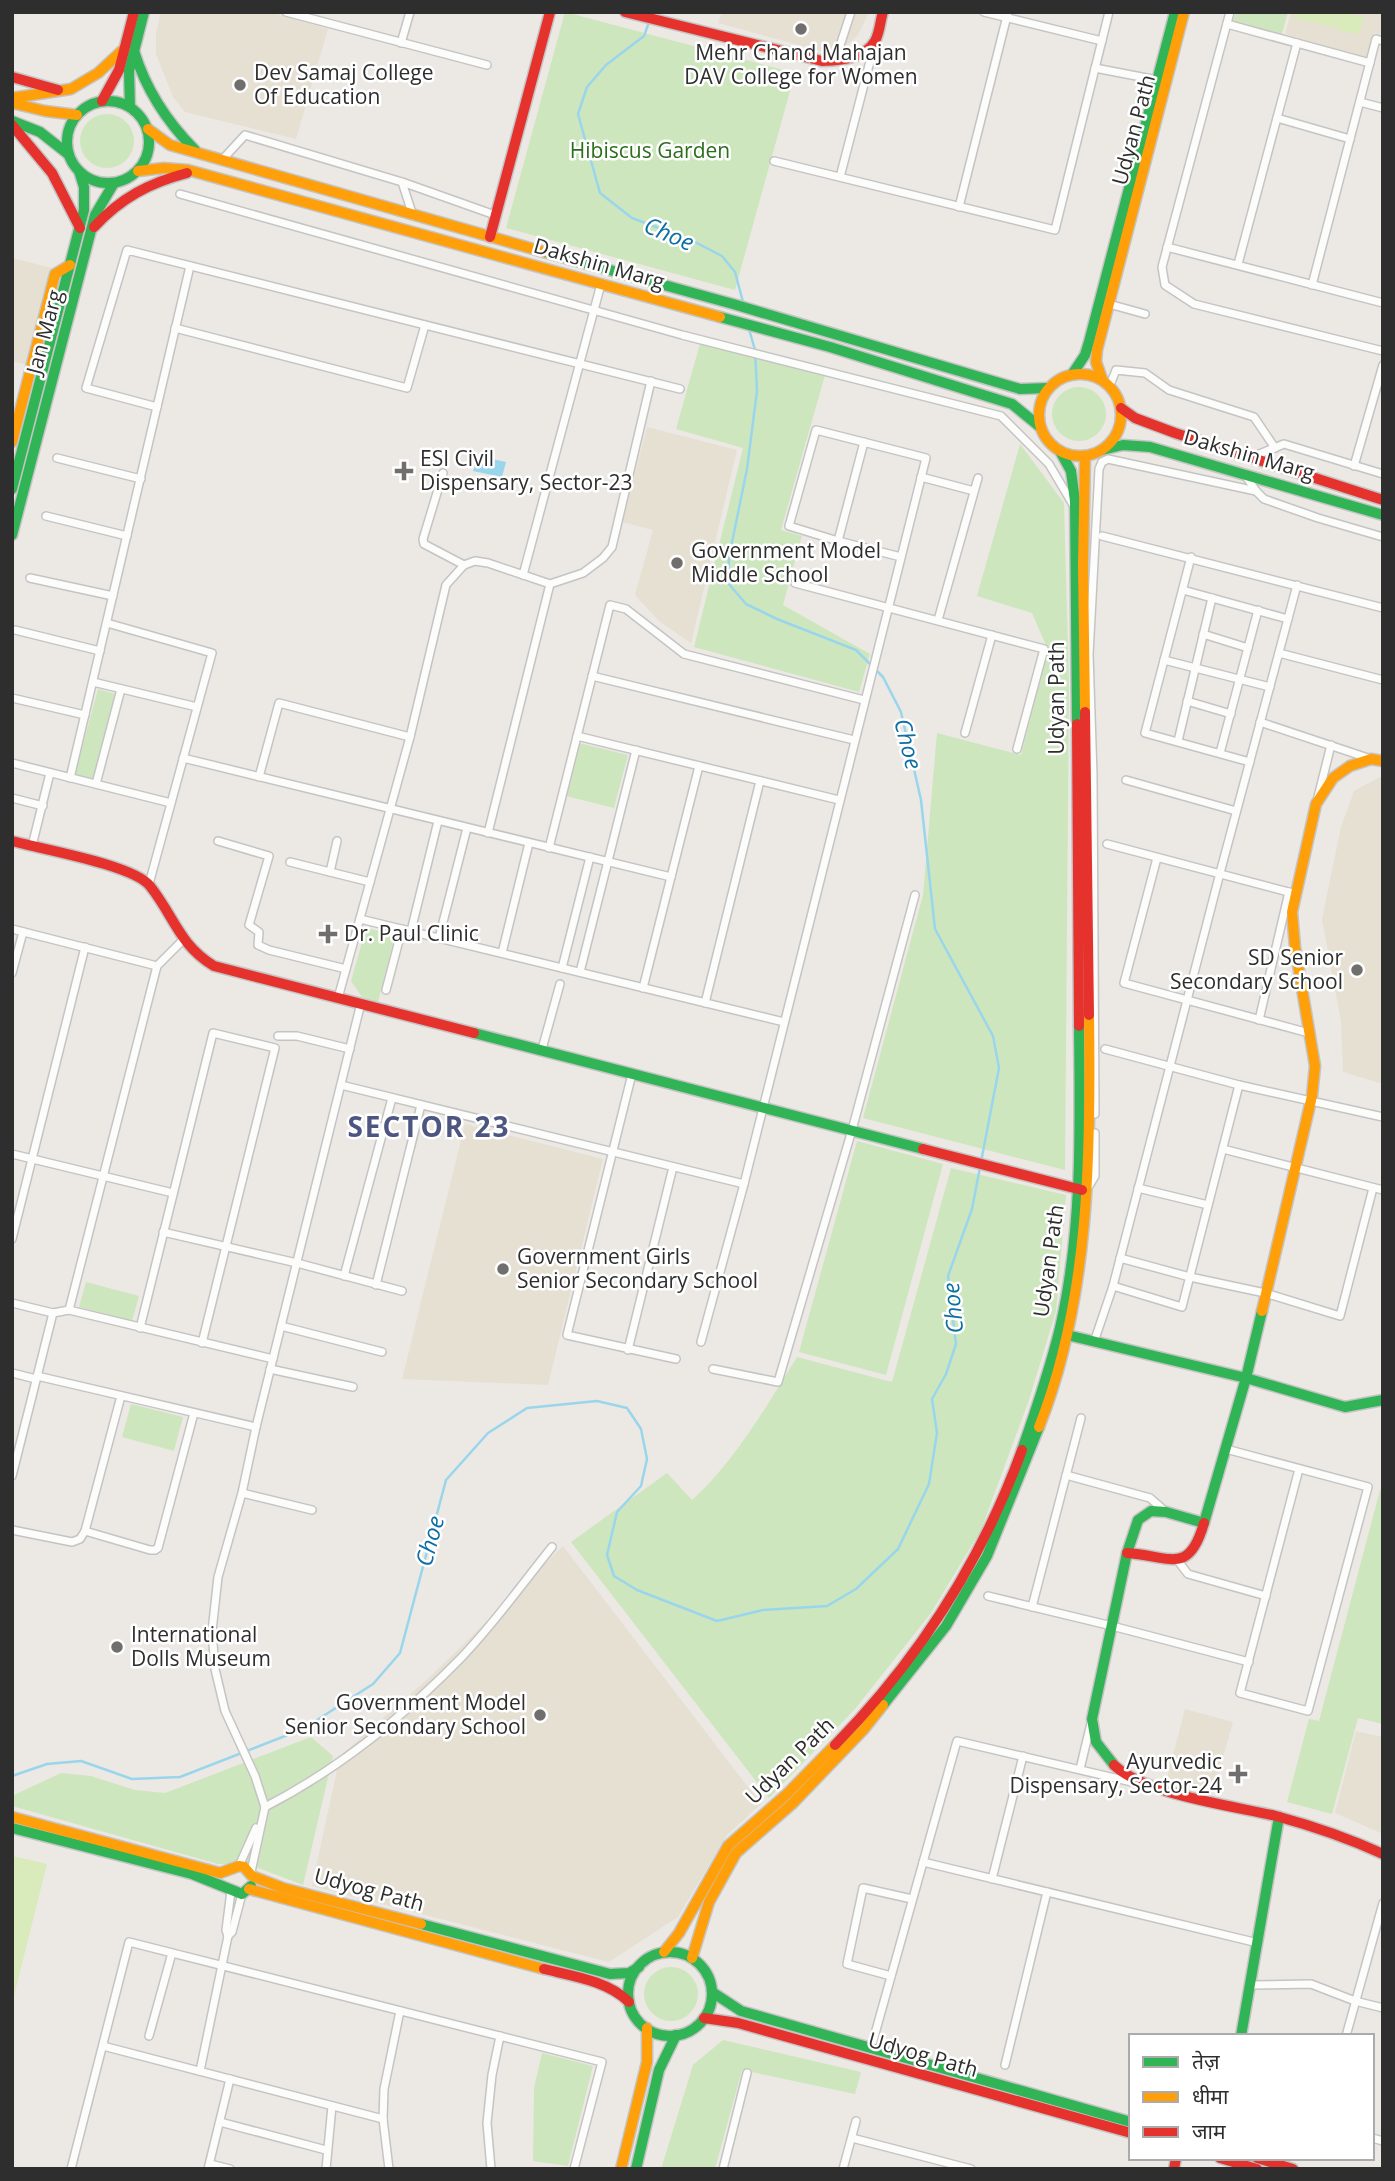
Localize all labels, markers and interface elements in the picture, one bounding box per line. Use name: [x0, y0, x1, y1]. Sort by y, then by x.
marker: Mehr Chand Mahajan DAV College for Women: [793, 21, 809, 37]
place label: Mehr Chand Mahajan DAV College for Women: [684, 38, 918, 90]
place label: Dev Samaj College Of Education: [254, 58, 433, 110]
street label: Udyan Path: [1105, 71, 1161, 188]
marker: Dev Samaj College Of Education: [232, 77, 248, 93]
park label: Hibiscus Garden: [570, 136, 730, 164]
water label: Choe: [640, 208, 699, 258]
street label: Dakshin Marg: [531, 231, 668, 295]
street label: Jan Marg: [19, 286, 69, 379]
street label: Dakshin Marg: [1181, 422, 1318, 486]
place label: ESI Civil Dispensary, Sector-23: [420, 444, 633, 496]
marker: ESI Civil Dispensary, Sector-23: [394, 461, 414, 481]
place label: Government Model Middle School: [691, 536, 881, 588]
marker: Government Model Middle School: [669, 555, 685, 571]
street label: Udyan Path: [1042, 641, 1070, 755]
water label: Choe: [887, 715, 931, 772]
place label: Dr. Paul Clinic: [344, 919, 479, 947]
marker: Dr. Paul Clinic: [318, 924, 338, 944]
place label: SD Senior Secondary School: [1170, 943, 1343, 995]
marker: SD Senior Secondary School: [1349, 962, 1365, 978]
district label: SECTOR 23: [347, 1107, 511, 1145]
street label: Udyan Path: [1026, 1203, 1070, 1319]
place label: Government Girls Senior Secondary School: [517, 1242, 758, 1294]
marker: Government Girls Senior Secondary School: [495, 1261, 511, 1277]
water label: Choe: [934, 1281, 970, 1335]
water label: Choe: [407, 1512, 451, 1570]
place label: International Dolls Museum: [131, 1620, 271, 1672]
marker: International Dolls Museum: [109, 1639, 125, 1655]
place label: Government Model Senior Secondary School: [285, 1688, 526, 1740]
marker: Government Model Senior Secondary School: [532, 1707, 548, 1723]
street label: Udyan Path: [739, 1711, 840, 1810]
place label: Ayurvedic Dispensary, Sector-24: [1009, 1747, 1222, 1799]
marker: Ayurvedic Dispensary, Sector-24: [1228, 1764, 1248, 1784]
street label: Udyog Path: [311, 1861, 427, 1917]
street label: Udyog Path: [865, 2025, 981, 2083]
legend: [1129, 2034, 1374, 2160]
text: तेज़: [1192, 2047, 1220, 2075]
text: धीमा: [1192, 2082, 1229, 2110]
text: जाम: [1192, 2117, 1226, 2145]

